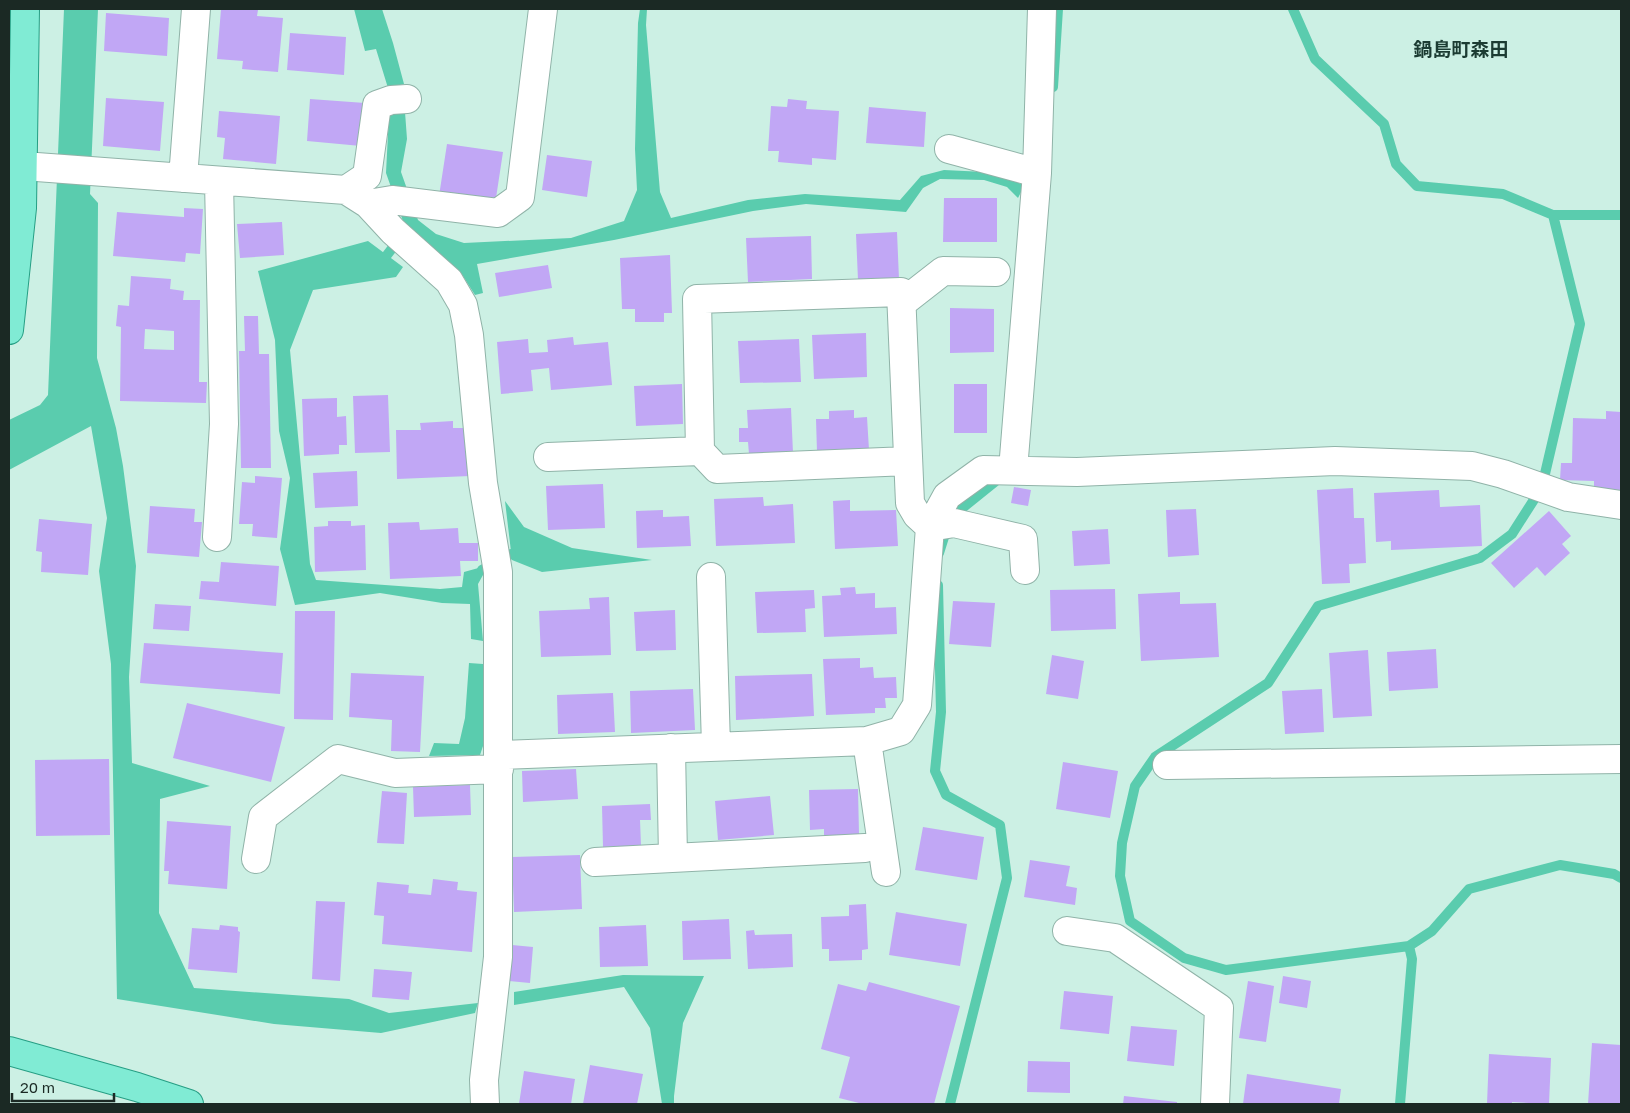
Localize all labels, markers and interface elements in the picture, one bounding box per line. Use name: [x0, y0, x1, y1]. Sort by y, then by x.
district label: 鍋島町森田: [1412, 37, 1509, 60]
scale bar: [12, 1070, 115, 1102]
text: 20 m: [20, 1078, 55, 1096]

